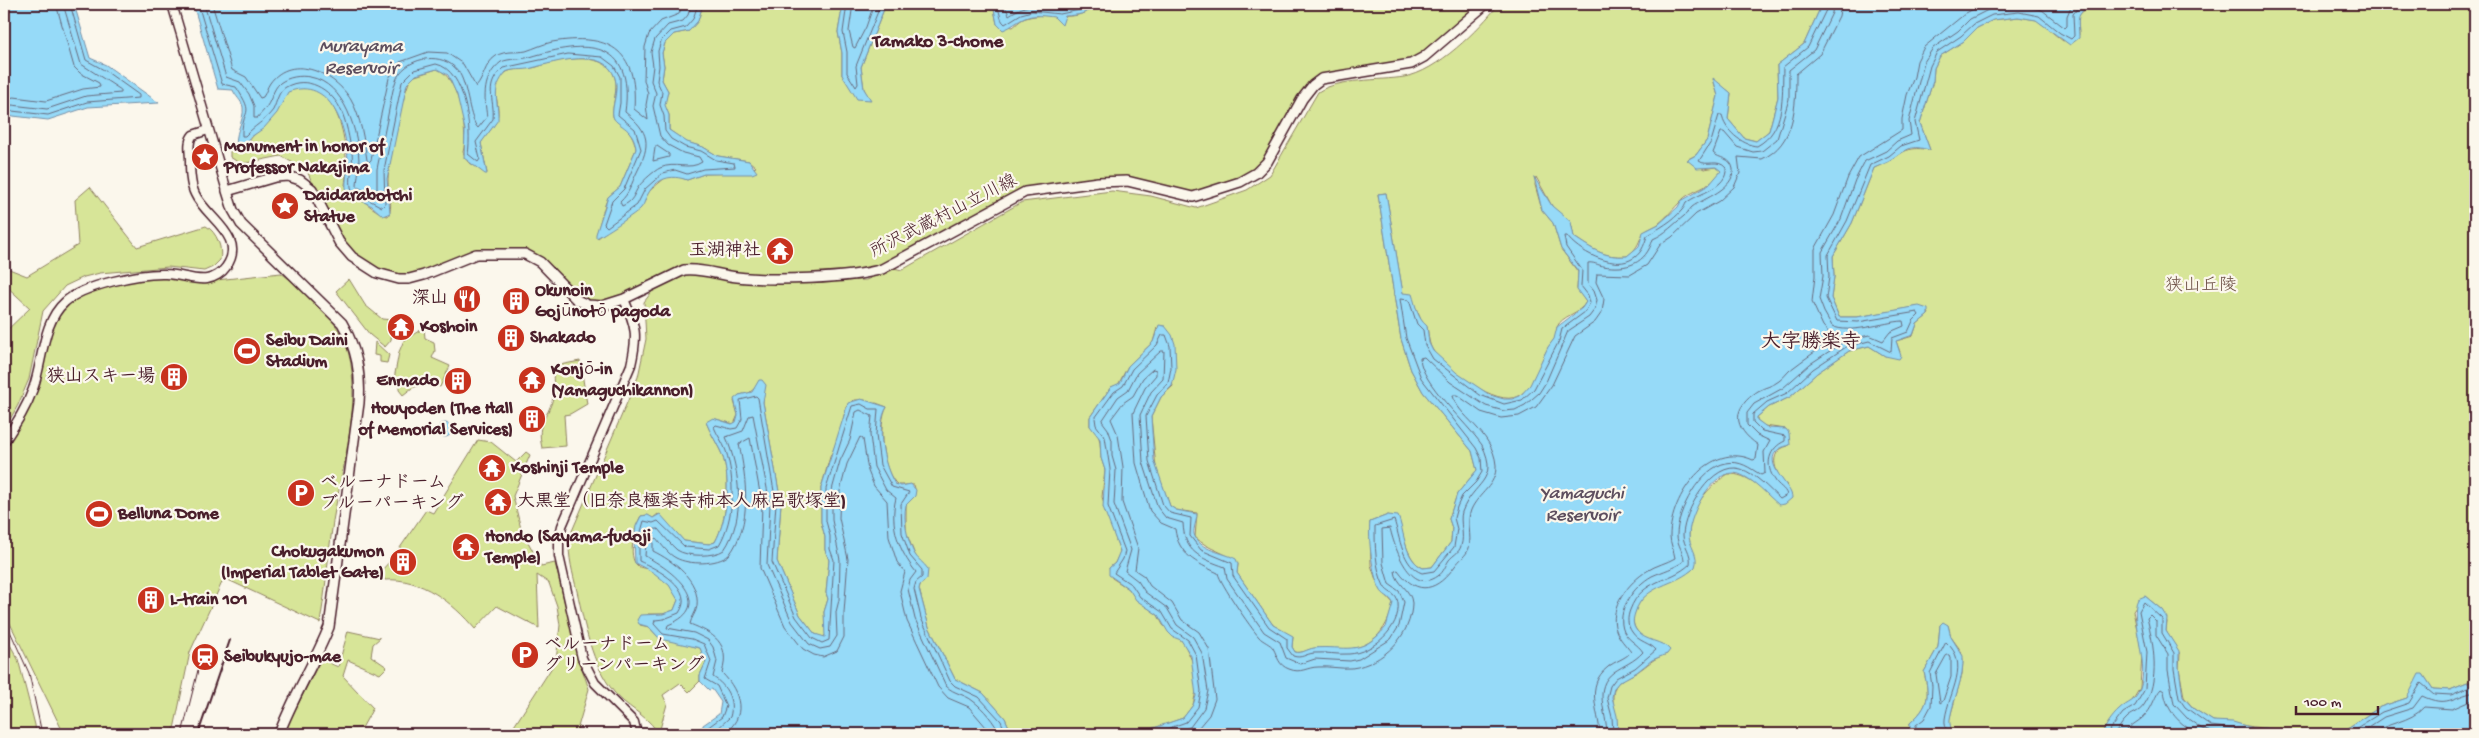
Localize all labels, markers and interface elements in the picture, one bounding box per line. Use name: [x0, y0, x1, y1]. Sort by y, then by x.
district label: Tamako 3-chome: [871, 31, 1004, 54]
water label: Murayama Reservoir: [319, 36, 404, 81]
place label: Monument in honor of Professor Nakajima: [223, 137, 386, 179]
place icon: Monument in honor of Professor Nakajima: [190, 142, 220, 172]
street label: 所沢武蔵村山立川線: [867, 170, 1021, 263]
place label: Daidarabotchi Statue: [302, 186, 413, 228]
place icon: Daidarabotchi Statue: [270, 191, 300, 221]
temple icon: 玉湖神社: [765, 236, 795, 266]
place label: 玉湖神社: [689, 240, 761, 262]
park label: 狭山丘陵: [2165, 275, 2237, 297]
place label: Okunoin Gojūnotō pagoda: [535, 281, 671, 323]
restaurant icon: 深山: [452, 284, 482, 314]
building icon: Okunoin Gojūnotō pagoda: [501, 286, 531, 316]
place label: 深山: [412, 288, 448, 310]
temple icon: Koshoin: [386, 312, 416, 342]
place label: Koshoin: [419, 317, 478, 338]
building icon: Shakado: [496, 323, 526, 353]
place label: Shakado: [530, 328, 597, 349]
district label: 大字勝楽寺: [1761, 330, 1861, 355]
place label: Seibu Daini Stadium: [266, 331, 348, 373]
sports icon: Seibu Daini Stadium: [232, 336, 262, 366]
place label: Konjō-in (Yamaguchikannon): [550, 360, 694, 402]
building icon: 狭山スキー場: [159, 362, 189, 392]
temple icon: Konjō-in (Yamaguchikannon): [517, 365, 547, 395]
place label: 狭山スキー場: [47, 366, 155, 388]
building icon: Enmado: [443, 366, 473, 396]
place label: Enmado: [377, 371, 440, 392]
place label: Houyoden (The Hall of Memorial Services): [358, 399, 513, 441]
building icon: Houyoden (The Hall of Memorial Services): [517, 404, 547, 434]
temple icon: Koshinji Temple: [477, 453, 507, 483]
place label: Koshinji Temple: [510, 458, 624, 479]
place label: ベルーナドーム ブルーパーキング: [320, 473, 464, 515]
parking icon: ベルーナドーム ブルーパーキング: [286, 478, 316, 508]
water label: Yamaguchi Reservoir: [1540, 483, 1626, 528]
temple icon: 大黒堂（旧奈良極楽寺柿本人麻呂歌塚堂): [483, 487, 513, 517]
place label: 大黒堂（旧奈良極楽寺柿本人麻呂歌塚堂): [517, 490, 846, 513]
sports icon: Belluna Dome: [84, 499, 114, 529]
place label: Belluna Dome: [117, 504, 220, 525]
place label: Hondo (Sayama-fudoji Temple): [483, 527, 651, 569]
temple icon: Hondo (Sayama-fudoji Temple): [451, 532, 481, 562]
place label: Chokugakumon (Imperial Tablet Gate): [221, 542, 384, 584]
building icon: Chokugakumon (Imperial Tablet Gate): [388, 547, 418, 577]
building icon: L-train 101: [136, 585, 166, 615]
place label: L-train 101: [170, 590, 247, 611]
place label: ベルーナドーム グリーンパーキング: [544, 635, 704, 677]
parking icon: ベルーナドーム グリーンパーキング: [510, 640, 540, 670]
station icon: Seibukyujo-mae: [190, 642, 220, 672]
place label: Seibukyujo-mae: [224, 647, 342, 668]
scale bar: [2296, 683, 2379, 715]
text: 100 m: [2303, 694, 2342, 712]

